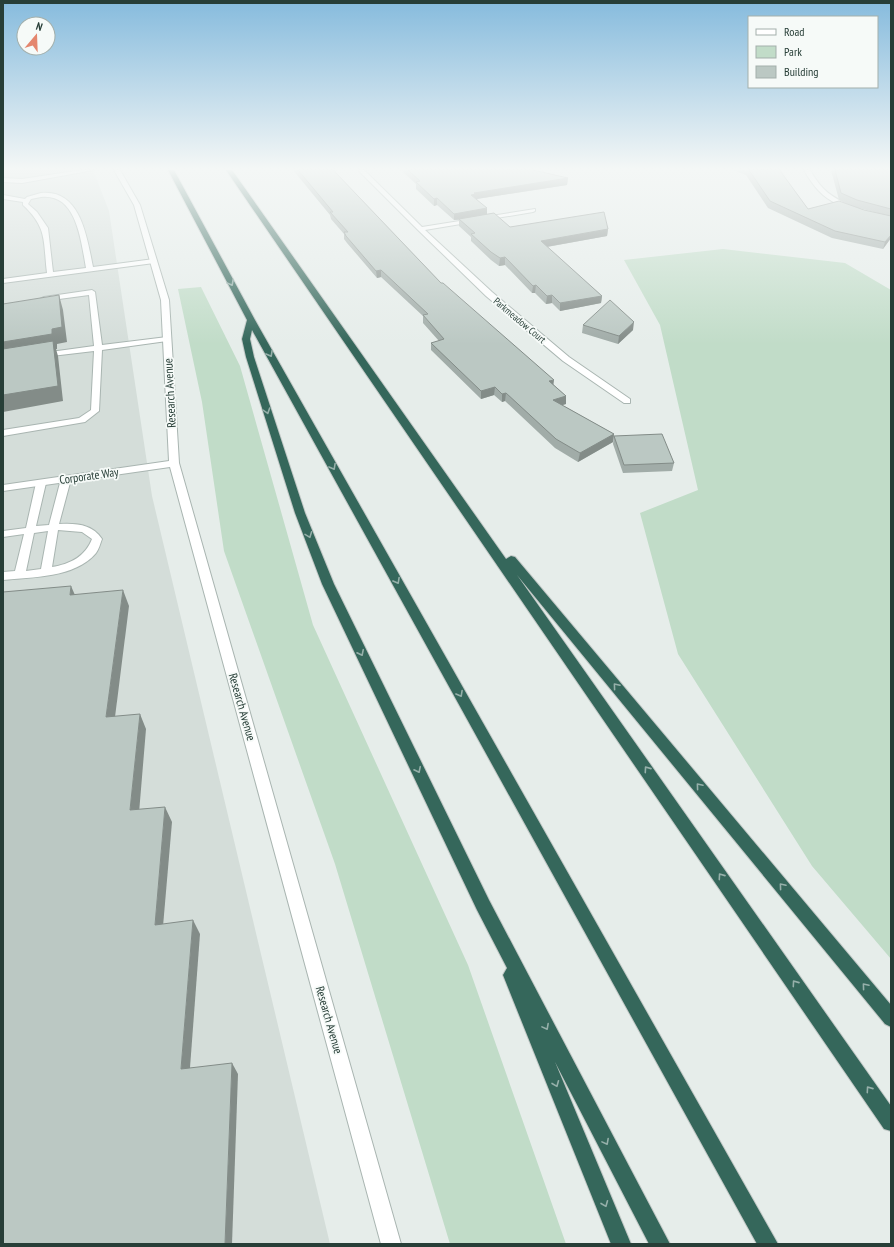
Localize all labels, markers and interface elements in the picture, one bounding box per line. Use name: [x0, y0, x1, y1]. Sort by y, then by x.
north arrow: [16, 16, 56, 56]
legend: [748, 16, 878, 88]
text: N: [34, 19, 44, 34]
text: Road: [784, 24, 804, 39]
text: Park: [784, 44, 802, 59]
text: Building: [784, 64, 819, 79]
one-way arrow: [226, 278, 234, 286]
street label: Parkmeadow Court: [491, 295, 549, 346]
one-way arrow: [265, 350, 272, 357]
street label: Research Avenue: [160, 358, 179, 428]
one-way arrow: [263, 408, 271, 415]
one-way arrow: [329, 463, 336, 471]
street label: Corporate Way: [58, 464, 120, 487]
one-way arrow: [304, 531, 312, 538]
one-way arrow: [392, 577, 399, 584]
one-way arrow: [356, 649, 364, 657]
street label: Research Avenue: [226, 671, 259, 742]
one-way arrow: [613, 684, 620, 691]
one-way arrow: [456, 690, 463, 697]
one-way arrow: [413, 766, 421, 774]
one-way arrow: [644, 766, 652, 773]
one-way arrow: [696, 784, 703, 791]
one-way arrow: [718, 873, 726, 880]
one-way arrow: [779, 884, 786, 891]
one-way arrow: [793, 980, 800, 987]
street label: Research Avenue: [313, 984, 346, 1055]
one-way arrow: [863, 984, 870, 991]
one-way arrow: [541, 1023, 549, 1030]
one-way arrow: [551, 1080, 559, 1087]
one-way arrow: [867, 1087, 874, 1094]
one-way arrow: [602, 1138, 609, 1145]
one-way arrow: [600, 1200, 608, 1208]

